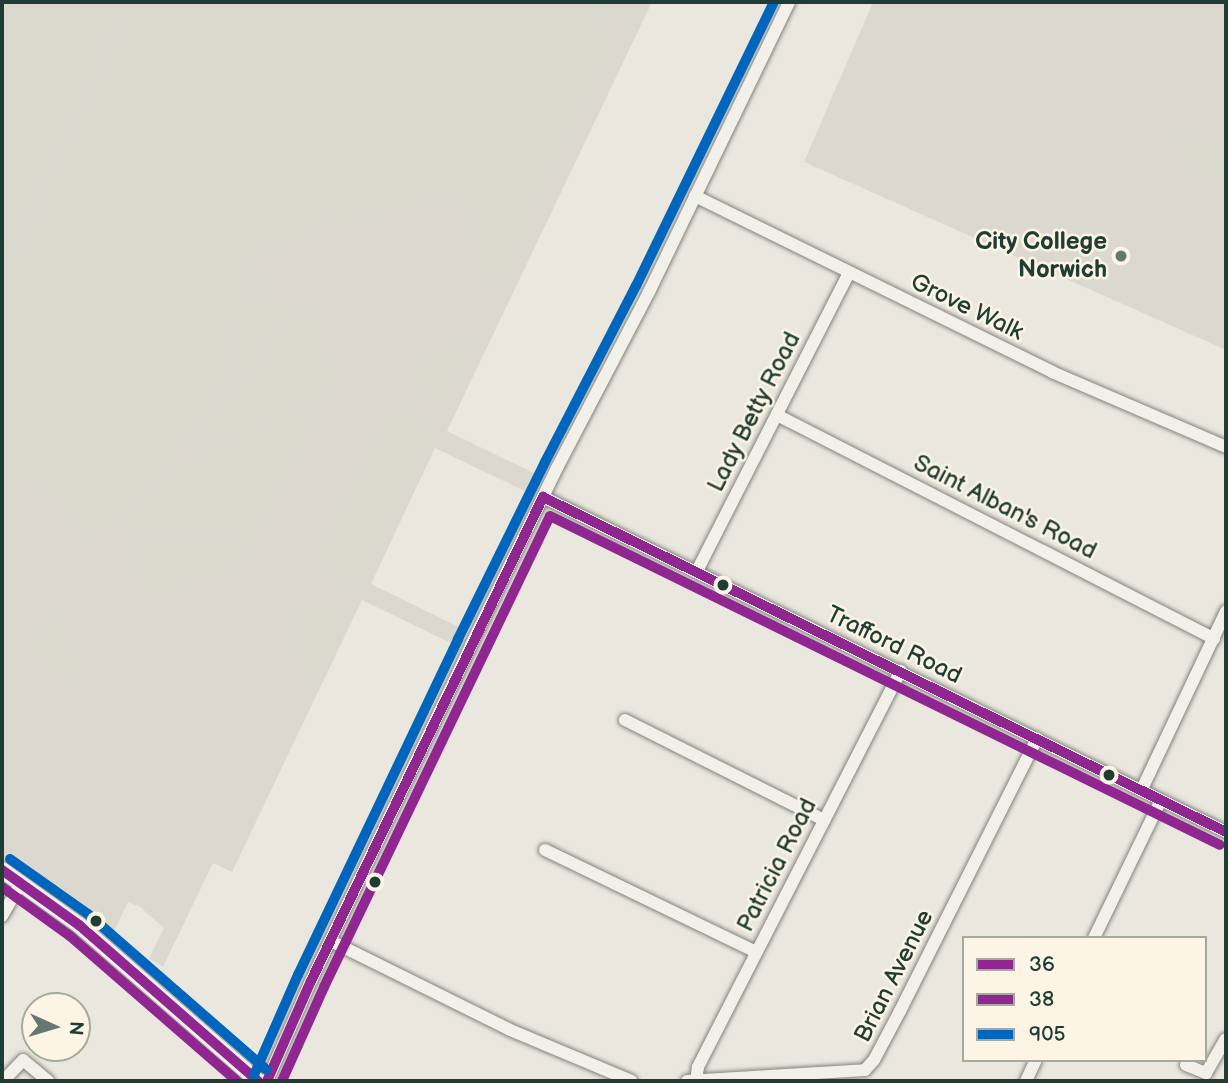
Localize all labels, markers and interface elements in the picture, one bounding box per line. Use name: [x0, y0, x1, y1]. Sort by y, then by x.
place label: City College Norwich: [975, 228, 1107, 284]
marker: City College Norwich: [1113, 248, 1129, 264]
street label: Grove Walk: [905, 267, 1029, 347]
street label: Lady Betty Road: [701, 326, 807, 498]
street label: Saint Alban's Road: [909, 448, 1101, 566]
unlabelled marker: [716, 578, 730, 592]
street label: Trafford Road: [822, 600, 966, 690]
unlabelled marker: [1102, 768, 1116, 782]
street label: Patricia Road: [731, 793, 823, 937]
unlabelled marker: [368, 875, 382, 889]
street label: Brian Avenue: [848, 905, 940, 1047]
unlabelled marker: [89, 914, 103, 928]
legend: [962, 936, 1207, 1062]
text: 36: [1029, 952, 1055, 977]
text: 38: [1029, 987, 1054, 1012]
north arrow: [21, 992, 91, 1062]
text: N: [63, 1020, 87, 1036]
text: 905: [1029, 1022, 1066, 1047]

